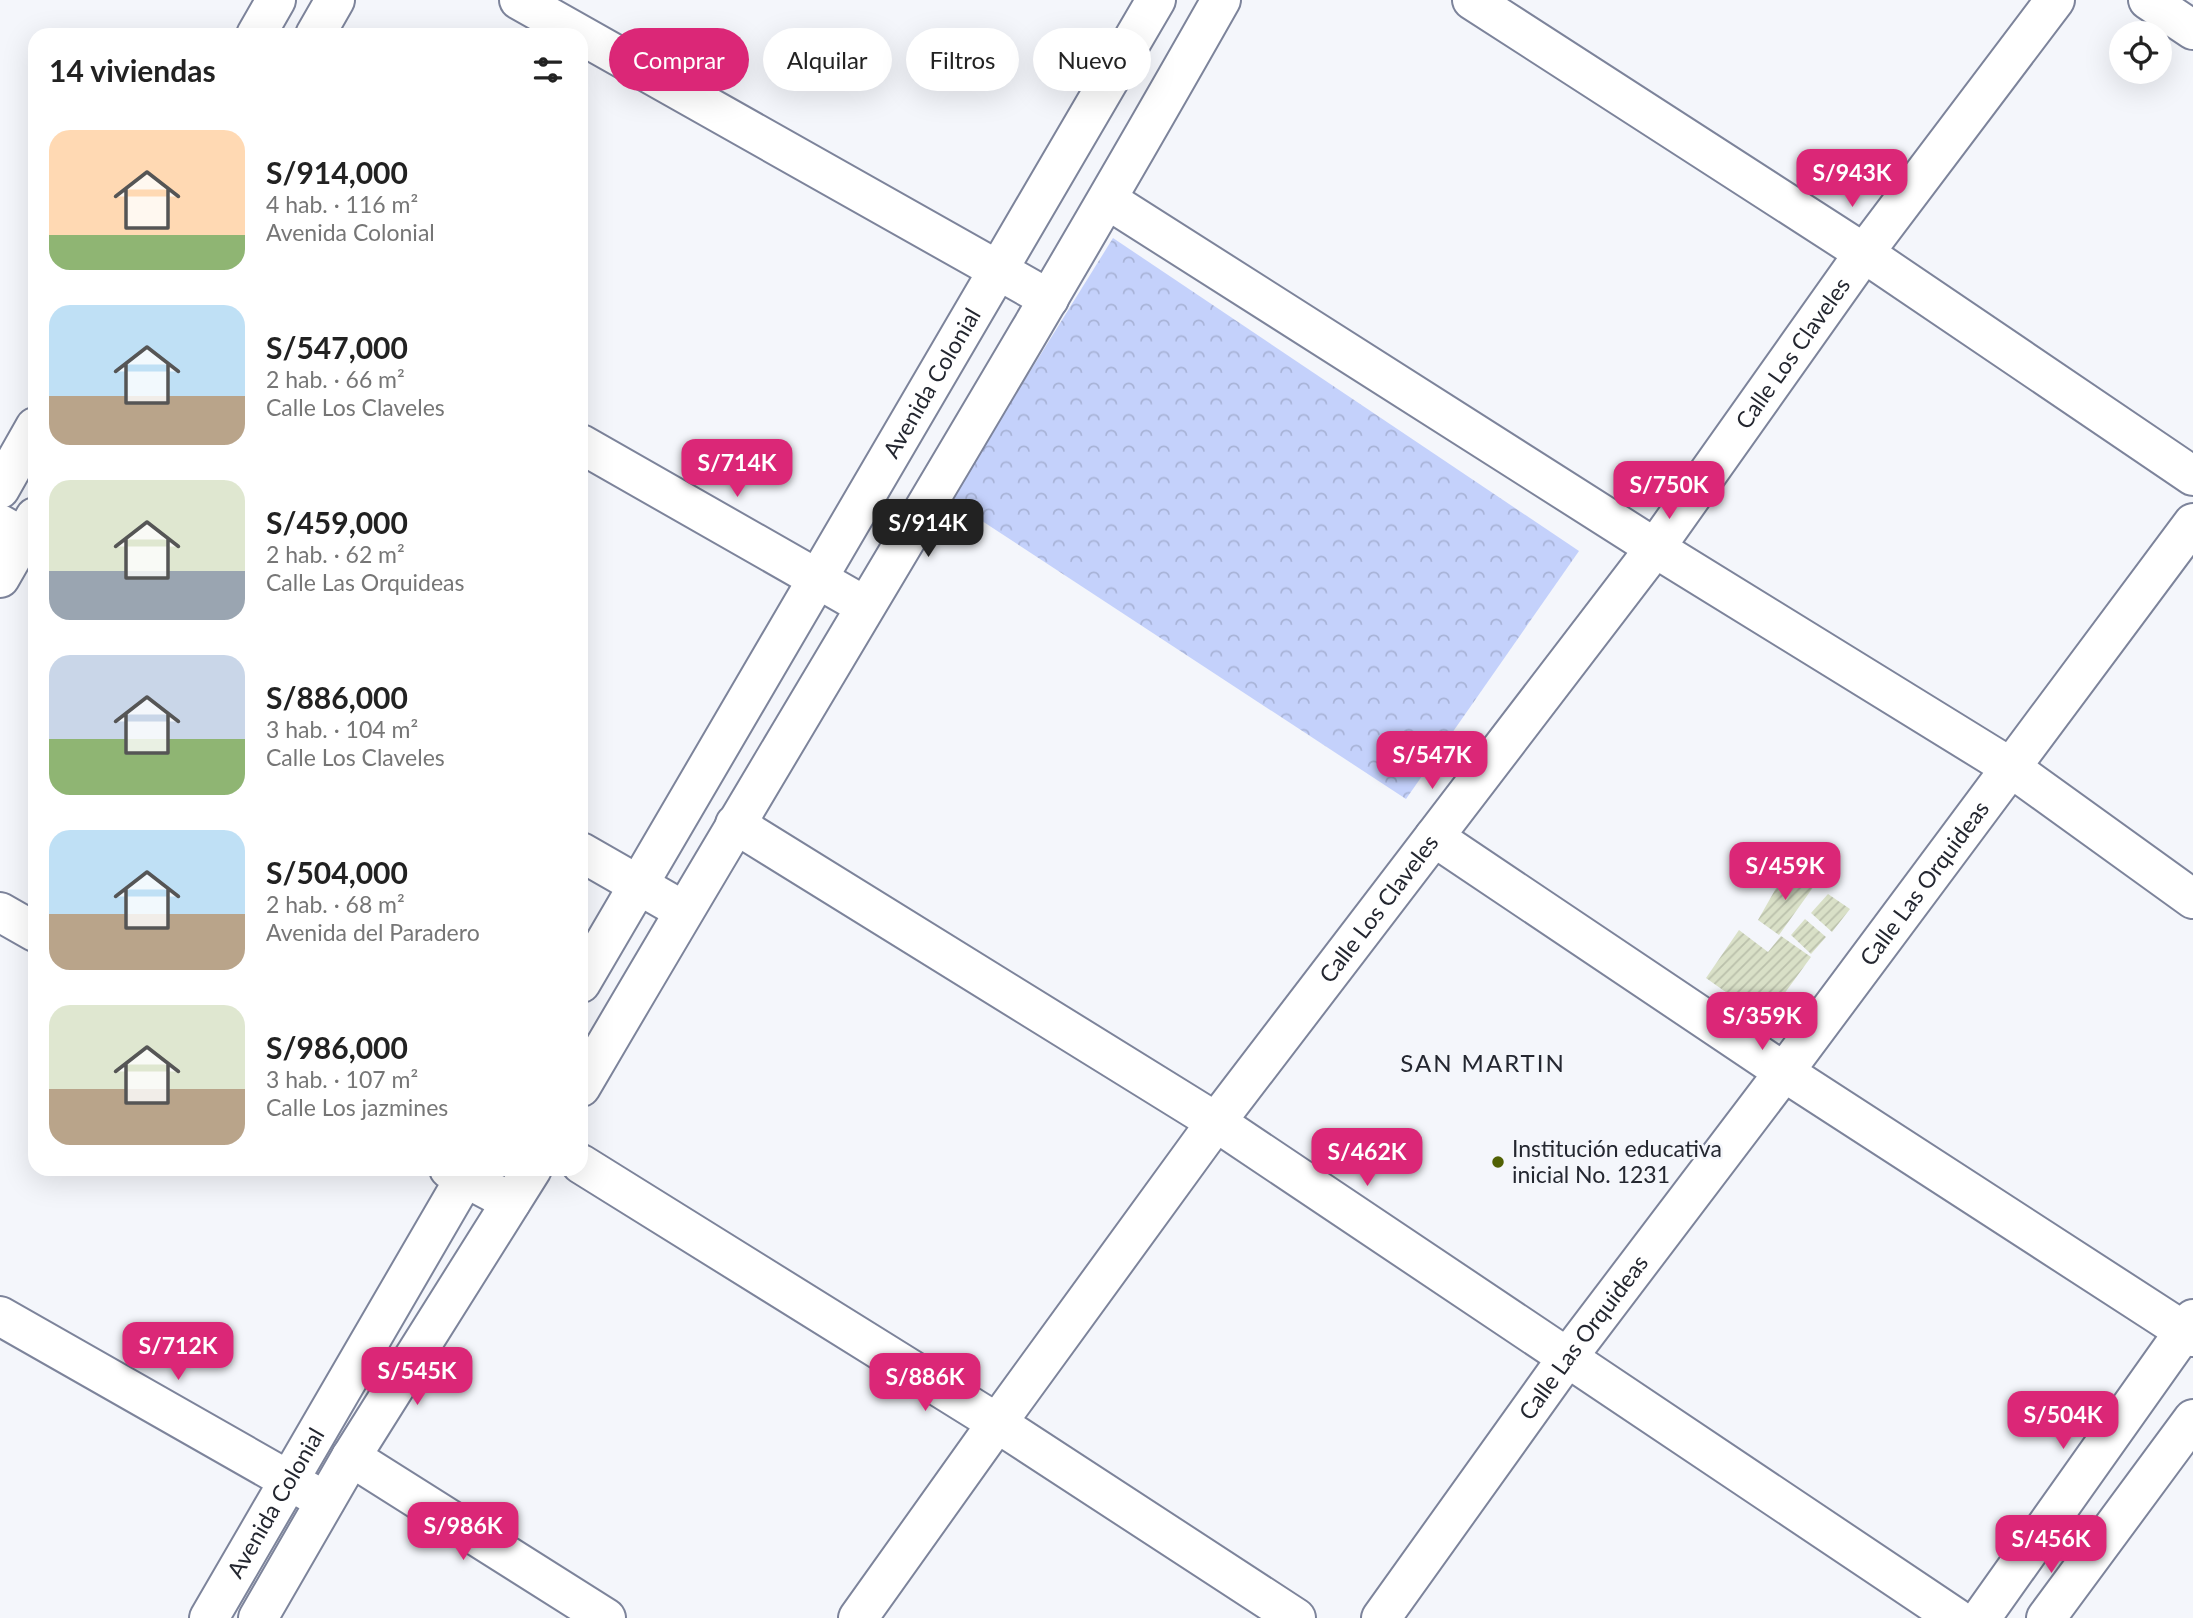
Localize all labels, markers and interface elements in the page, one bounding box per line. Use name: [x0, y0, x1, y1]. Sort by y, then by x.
map controls: [2109, 21, 2172, 84]
button: locate: [2109, 21, 2172, 84]
chip: Comprar: [609, 28, 749, 91]
chip: Alquilar: [763, 28, 892, 91]
chip: Filtros: [906, 28, 1019, 91]
chip: Nuevo: [1033, 28, 1151, 91]
icon: filters: [529, 51, 567, 89]
text: 14 viviendas: [49, 52, 216, 88]
pin: S/943K: [1795, 150, 1909, 209]
text: S/914,000: [266, 154, 408, 190]
icon: home: [105, 158, 189, 242]
text: S/943K: [1812, 158, 1892, 186]
text: 4 hab. · 116 m²: [266, 190, 418, 218]
text: Avenida Colonial: [266, 218, 435, 246]
street label: Calle Los Claveles: [1729, 272, 1855, 434]
street label: Avenida Colonial: [876, 303, 986, 463]
text: S/547,000: [266, 329, 408, 365]
icon: home: [105, 333, 189, 417]
text: 2 hab. · 66 m²: [266, 365, 405, 393]
text: Calle Los Claveles: [266, 393, 445, 421]
pin: S/714K: [680, 440, 794, 499]
text: S/714K: [697, 448, 777, 476]
pin: S/750K: [1612, 462, 1726, 521]
text: S/750K: [1629, 470, 1709, 498]
pin: S/914K: [871, 500, 985, 559]
text: S/459,000: [266, 504, 408, 540]
icon: home: [105, 508, 189, 592]
text: S/914K: [888, 508, 968, 536]
text: 2 hab. · 62 m²: [266, 540, 405, 568]
text: Calle Las Orquideas: [266, 568, 465, 596]
text: S/886,000: [266, 679, 408, 715]
icon: home: [105, 683, 189, 767]
text: 3 hab. · 104 m²: [266, 715, 418, 743]
pin: S/547K: [1375, 732, 1489, 791]
text: S/547K: [1392, 740, 1472, 768]
text: Calle Los Claveles: [266, 743, 445, 771]
street label: Calle Las Orquideas: [1853, 795, 1994, 971]
street label: Calle Los Claveles: [1313, 829, 1444, 988]
pin: S/459K: [1728, 842, 1842, 902]
text: S/459K: [1745, 851, 1825, 879]
text: S/504,000: [266, 854, 408, 890]
icon: home: [105, 858, 189, 942]
text: 2 hab. · 68 m²: [266, 890, 405, 918]
text: Avenida del Paradero: [266, 918, 480, 946]
pin: S/359K: [1705, 992, 1819, 1052]
text: S/359K: [1722, 1001, 1802, 1029]
text: S/986,000: [266, 1029, 408, 1065]
icon: home: [105, 1033, 189, 1117]
district label: SAN MARTIN: [1400, 1048, 1566, 1077]
text: 3 hab. · 107 m²: [266, 1065, 418, 1093]
text: Calle Los jazmines: [266, 1093, 448, 1121]
pin: S/462K: [1310, 1128, 1424, 1188]
place label: Institución educativa inicial No. 1231: [1512, 1134, 1722, 1188]
text: S/462K: [1327, 1137, 1407, 1165]
marker: Institución educativa inicial No. 1231: [1490, 1154, 1506, 1170]
street label: Calle Las Orquideas: [1512, 1249, 1653, 1425]
pin: S/712K: [121, 1322, 235, 1382]
text: S/712K: [138, 1331, 218, 1359]
pin: S/545K: [360, 1348, 474, 1407]
pin: S/886K: [868, 1354, 982, 1413]
text: S/545K: [377, 1356, 457, 1384]
text: S/886K: [885, 1362, 965, 1390]
pin: S/504K: [2006, 1392, 2120, 1451]
text: S/504K: [2023, 1400, 2103, 1428]
street label: Avenida Colonial: [220, 1422, 330, 1583]
pin: S/986K: [406, 1502, 520, 1562]
text: S/986K: [423, 1511, 503, 1539]
pin: S/456K: [1994, 1516, 2108, 1575]
text: S/456K: [2011, 1524, 2091, 1552]

